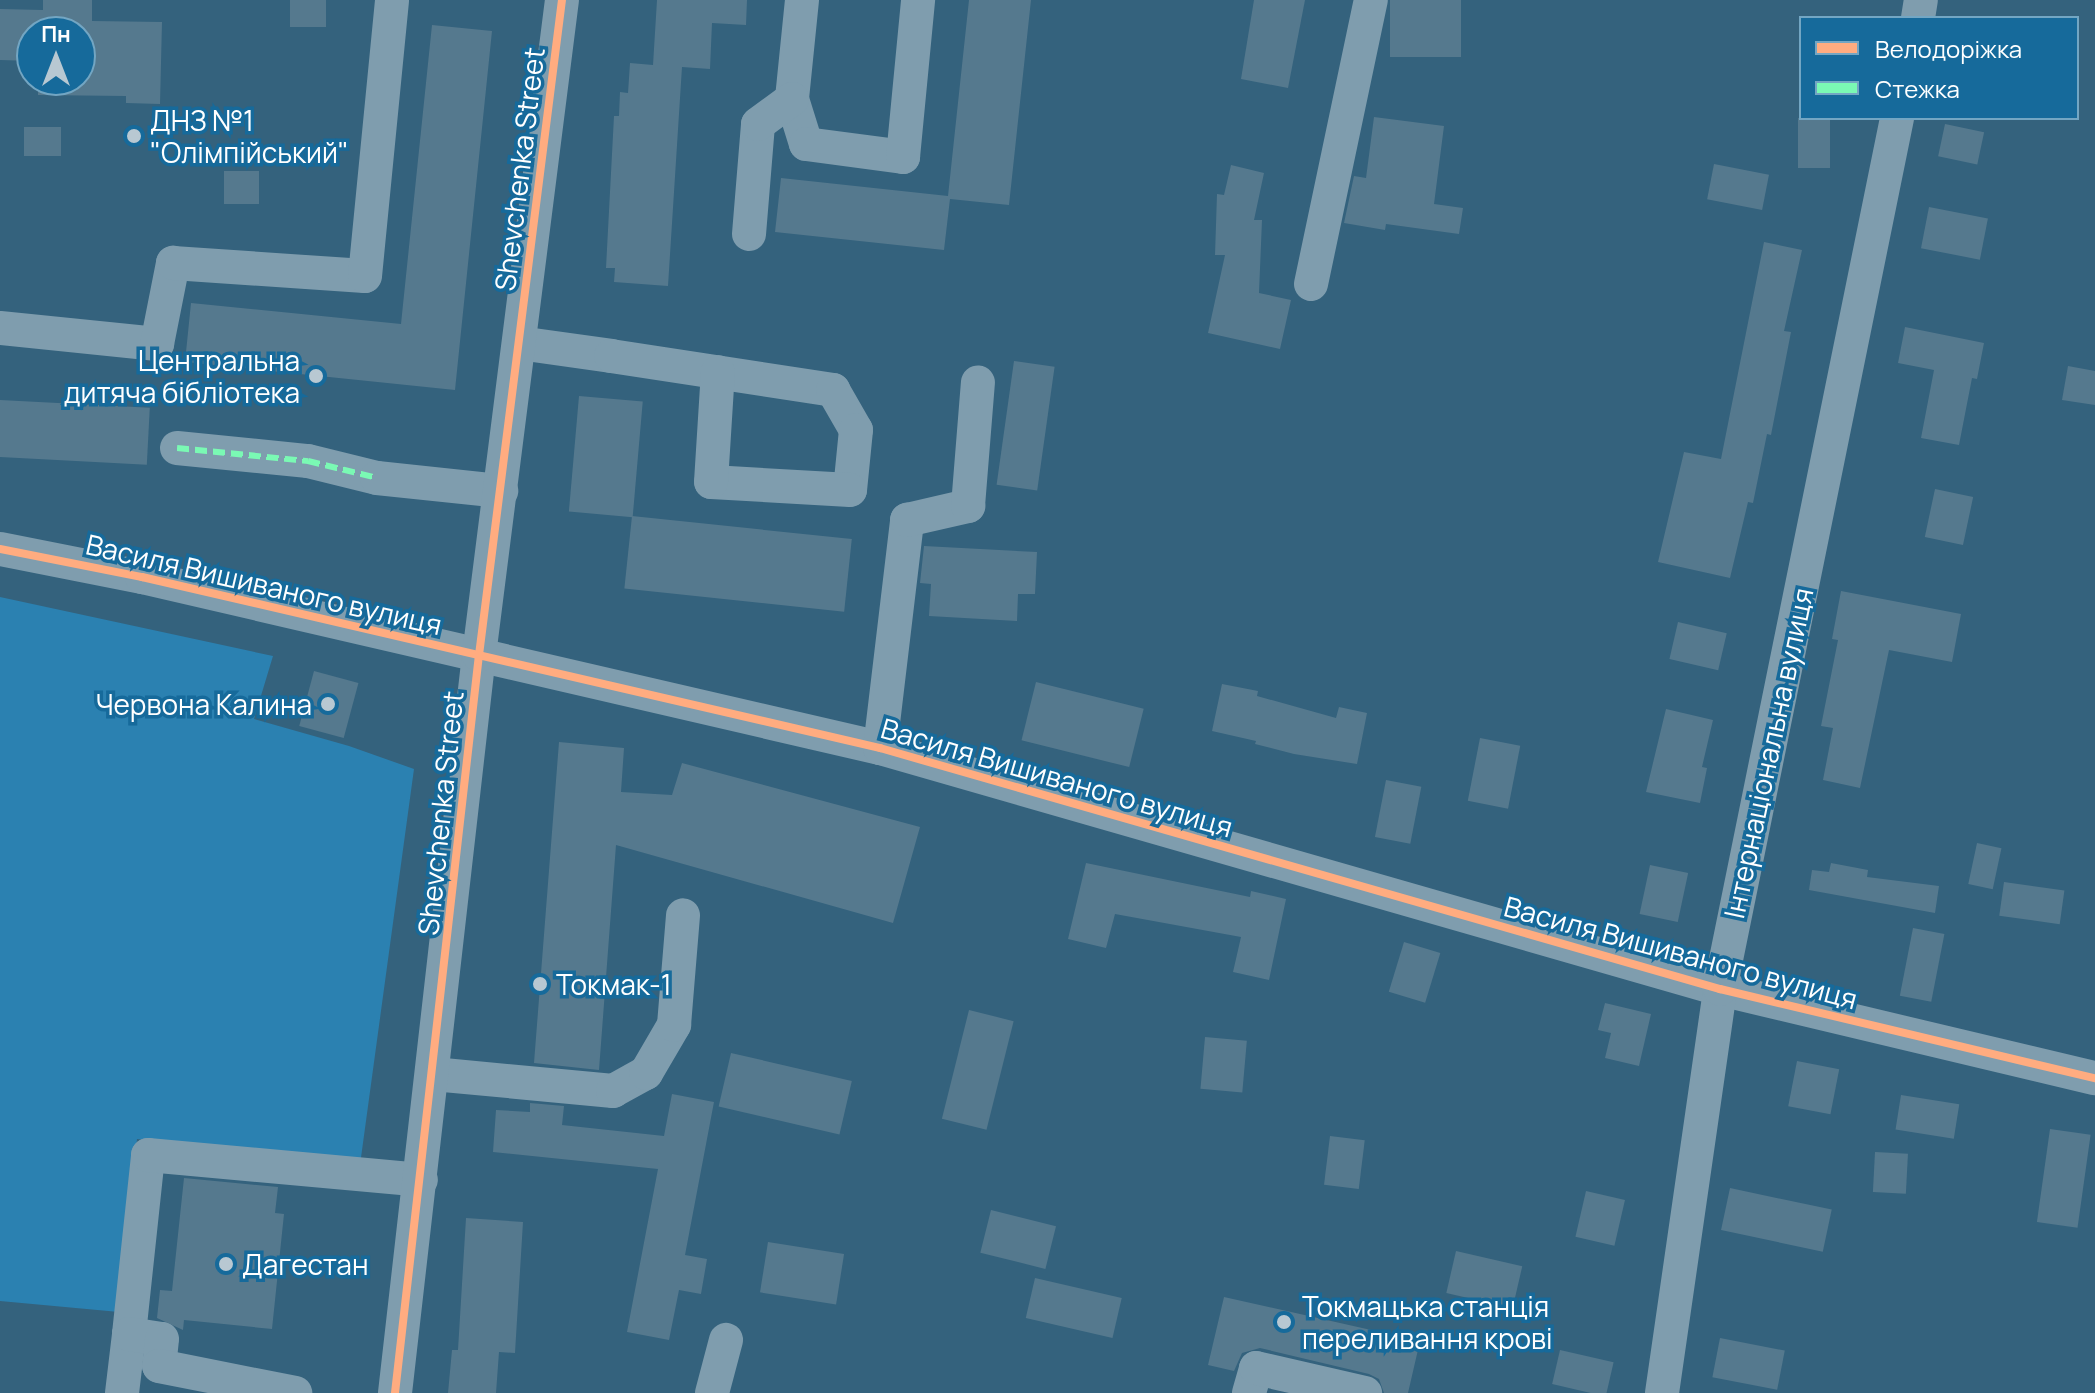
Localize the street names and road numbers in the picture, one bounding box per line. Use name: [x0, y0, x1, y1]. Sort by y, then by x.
street label: Shevchenka Street: [487, 45, 551, 293]
street label: Василя Вишиваного вулиця: [83, 527, 445, 641]
street label: Інтернаціональна вулиця: [1717, 585, 1819, 921]
street label: Shevchenka Street: [410, 689, 470, 937]
street label: Василя Вишиваного вулиця: [877, 711, 1237, 843]
street label: Василя Вишиваного вулиця: [1501, 889, 1861, 1015]

